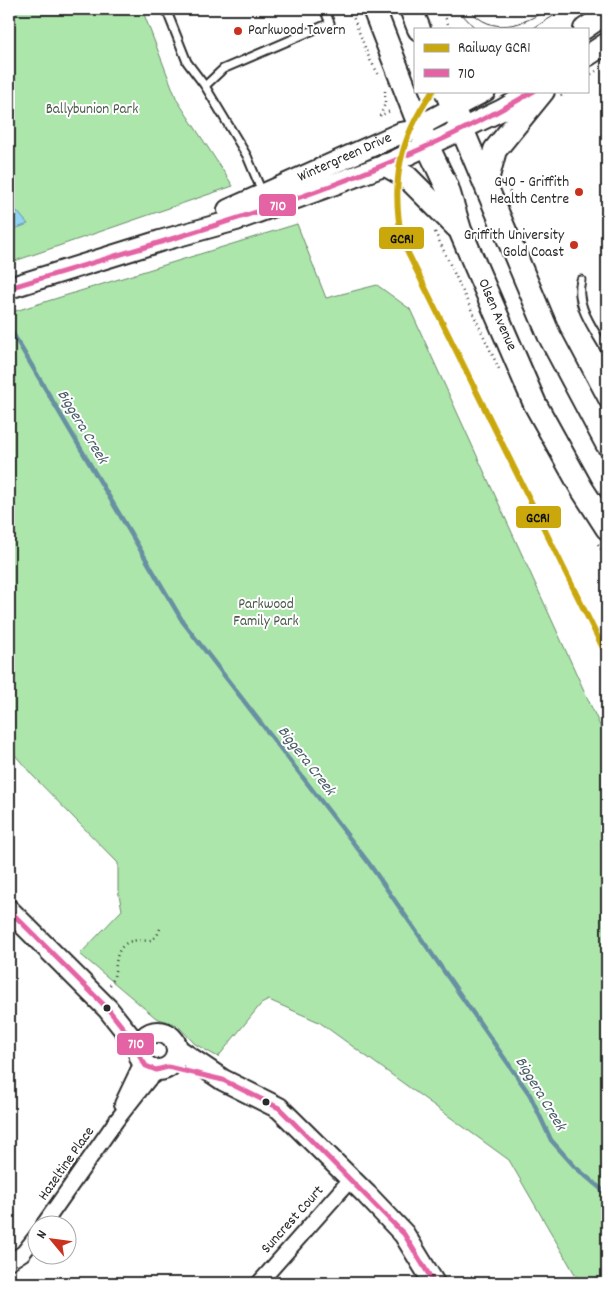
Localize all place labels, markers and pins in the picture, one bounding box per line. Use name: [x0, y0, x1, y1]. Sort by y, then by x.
place label: Parkwood Tavern: [248, 20, 345, 42]
marker: Parkwood Tavern: [232, 25, 244, 37]
place label: G40 - Griffith Health Centre: [490, 172, 569, 211]
marker: G40 - Griffith Health Centre: [573, 186, 585, 198]
place label: Griffith University Gold Coast: [464, 225, 565, 264]
marker: Griffith University Gold Coast: [568, 239, 580, 251]
unlabelled marker: [102, 1003, 112, 1013]
unlabelled marker: [261, 1097, 271, 1107]

